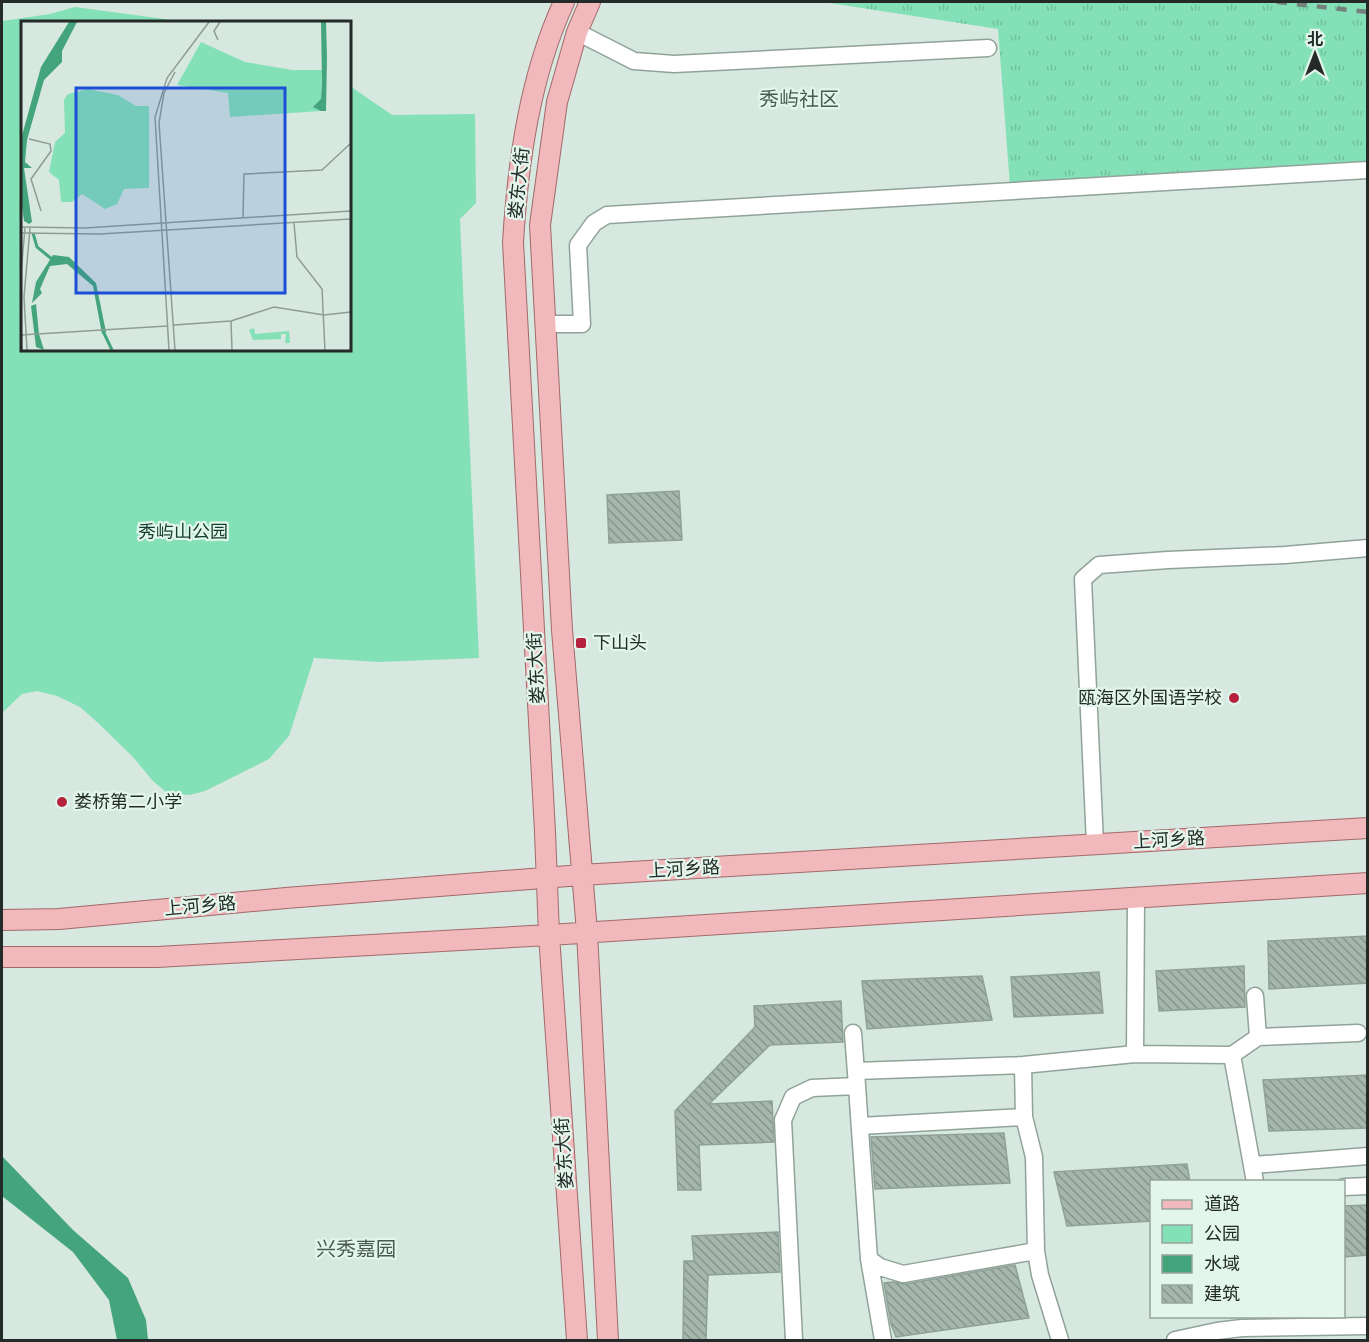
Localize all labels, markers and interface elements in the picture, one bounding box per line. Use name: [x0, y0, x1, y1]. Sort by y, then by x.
inset map: [21, 21, 351, 351]
north arrow: [1285, 24, 1345, 84]
text: 北: [1307, 30, 1323, 50]
district label: 秀屿社区: [759, 88, 839, 112]
street label: 娄东大街: [504, 146, 534, 220]
park label: 秀屿山公园: [138, 521, 228, 543]
street label: 娄东大街: [523, 631, 549, 705]
place label: 下山头: [593, 632, 647, 654]
marker: 下山头: [574, 636, 588, 650]
place label: 瓯海区外国语学校: [1078, 687, 1222, 709]
marker: 瓯海区外国语学校: [1227, 691, 1241, 705]
place label: 娄桥第二小学: [74, 791, 182, 813]
marker: 娄桥第二小学: [55, 795, 69, 809]
street label: 上河乡路: [1132, 827, 1206, 853]
street label: 上河乡路: [647, 856, 721, 882]
street label: 上河乡路: [163, 892, 237, 920]
street label: 娄东大街: [551, 1116, 577, 1190]
legend: [1150, 1180, 1345, 1318]
text: 道路: [1204, 1193, 1240, 1215]
text: 公园: [1204, 1223, 1240, 1245]
district label: 兴秀嘉园: [316, 1238, 396, 1262]
text: 水域: [1204, 1253, 1240, 1275]
text: 建筑: [1204, 1283, 1240, 1305]

